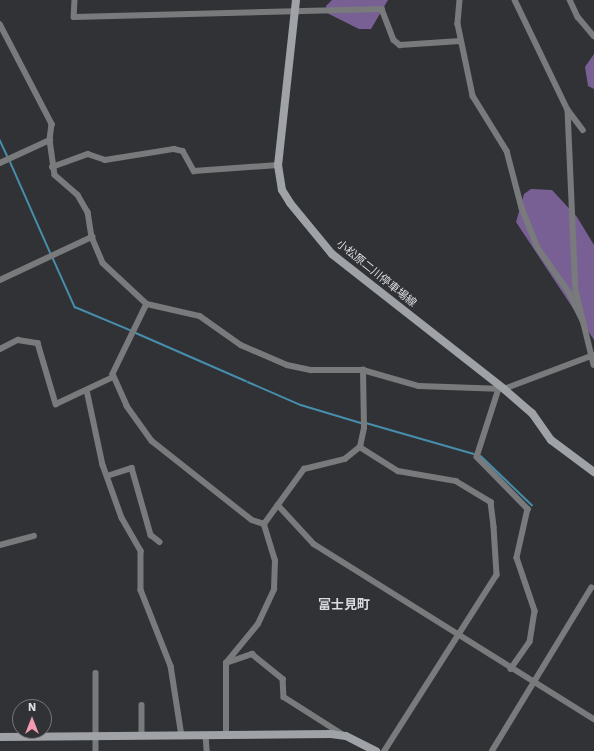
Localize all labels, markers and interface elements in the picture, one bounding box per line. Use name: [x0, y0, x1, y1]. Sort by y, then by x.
street label: 小松原二川停車場線: [333, 238, 419, 310]
district label: 富士見町: [318, 597, 370, 613]
north arrow: [12, 699, 52, 739]
text: N: [28, 701, 36, 714]

